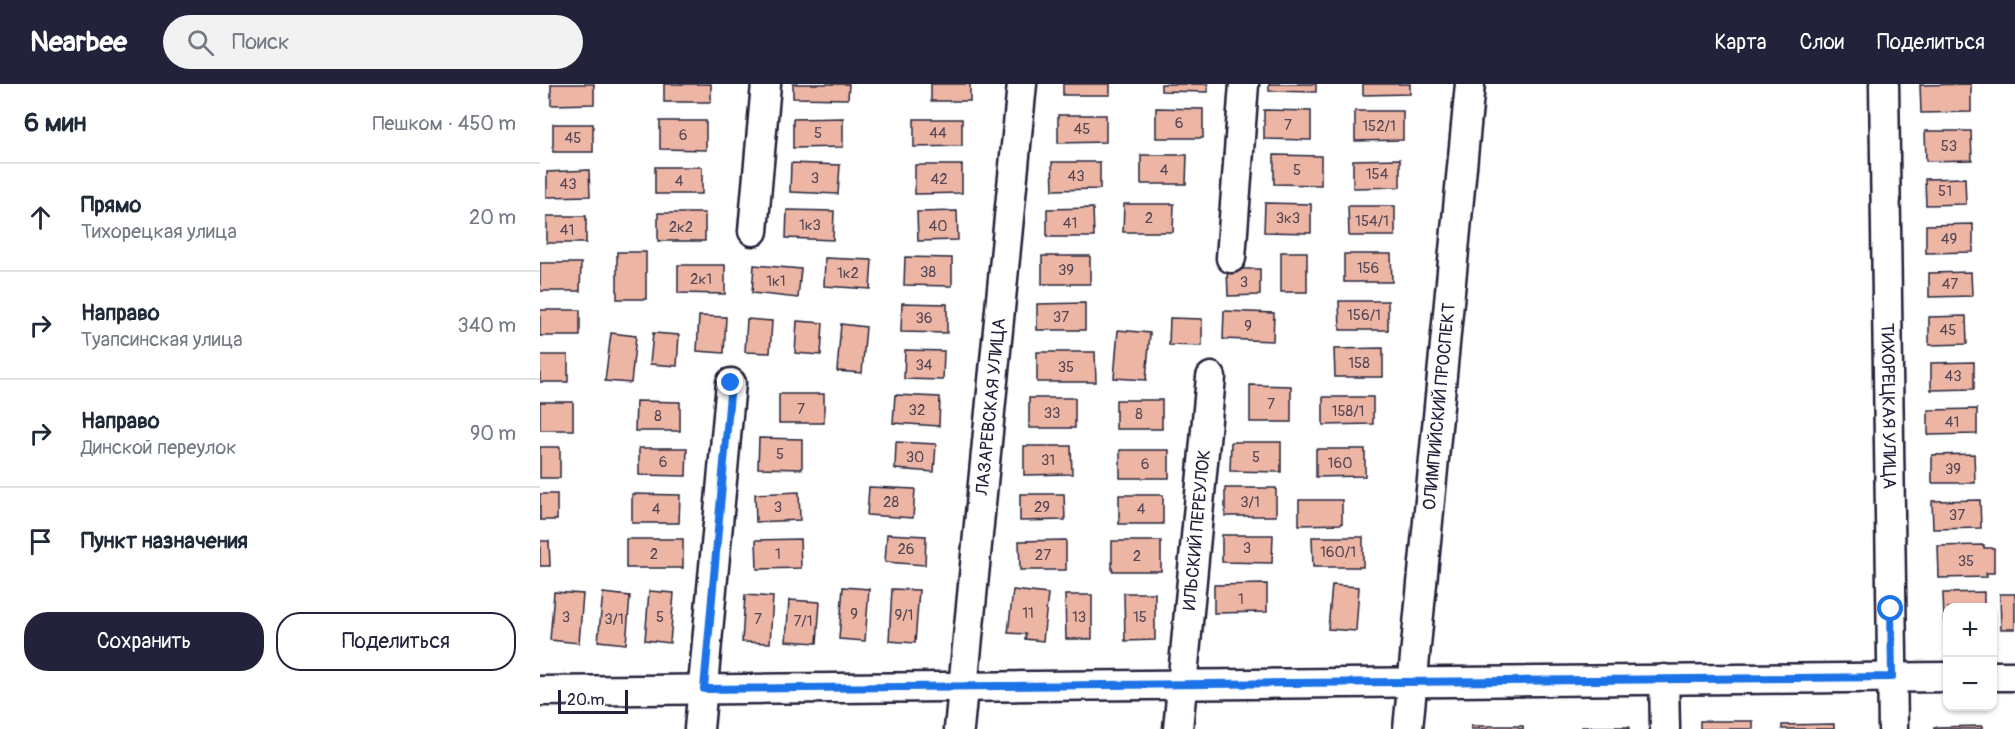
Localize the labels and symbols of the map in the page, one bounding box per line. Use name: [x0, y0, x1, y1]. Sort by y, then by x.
house number: 6: [1175, 114, 1183, 133]
house number: 7: [1284, 116, 1292, 135]
house number: 152/1: [1362, 117, 1396, 136]
house number: 45: [1074, 120, 1090, 139]
house number: 5: [814, 124, 822, 143]
house number: 44: [929, 124, 947, 143]
house number: 6: [679, 126, 687, 145]
house number: 45: [565, 129, 581, 148]
house number: 53: [1941, 137, 1957, 156]
house number: 4: [1160, 161, 1169, 180]
house number: 5: [1293, 161, 1301, 180]
house number: 154: [1366, 165, 1389, 184]
house number: 43: [1067, 167, 1085, 186]
house number: 3: [811, 169, 819, 188]
house number: 42: [930, 170, 948, 189]
house number: 4: [675, 172, 684, 191]
house number: 43: [559, 175, 577, 194]
house number: 51: [1938, 182, 1952, 201]
house number: 2: [1145, 209, 1153, 228]
house number: 3к3: [1276, 209, 1300, 228]
house number: 154/1: [1355, 212, 1389, 231]
house number: 41: [1063, 214, 1077, 233]
house number: 1к3: [799, 216, 821, 235]
house number: 40: [929, 217, 947, 236]
house number: 2к2: [669, 218, 693, 237]
house number: 41: [560, 221, 574, 240]
house number: 49: [1941, 230, 1957, 249]
house number: 156: [1357, 259, 1379, 278]
house number: 39: [1058, 261, 1074, 280]
house number: 38: [920, 263, 936, 282]
house number: 1к2: [837, 264, 859, 283]
house number: 2к1: [690, 270, 712, 289]
house number: 1к1: [766, 272, 786, 291]
house number: 3: [1240, 273, 1248, 292]
house number: 47: [1942, 275, 1958, 294]
street label: ОЛИМПИЙСКИЙ ПРОСПЕКТ: [1418, 302, 1460, 511]
house number: 156/1: [1347, 306, 1381, 325]
house number: 37: [1053, 308, 1069, 327]
house number: 36: [915, 309, 933, 328]
street label: ЛАЗАРЕВСКАЯ УЛИЦА: [970, 317, 1011, 497]
house number: 9: [1244, 317, 1252, 336]
house number: 45: [1940, 321, 1956, 340]
street label: ТИХОРЕЦКАЯ УЛИЦА: [1876, 323, 1901, 490]
house number: 158: [1348, 354, 1370, 373]
house number: 34: [915, 356, 933, 375]
house number: 35: [1058, 358, 1074, 377]
house number: 43: [1944, 367, 1962, 386]
route end: [717, 369, 743, 395]
house number: 7: [1267, 395, 1275, 414]
house number: 7: [797, 400, 805, 419]
house number: 32: [909, 401, 925, 420]
house number: 158/1: [1332, 402, 1364, 421]
house number: 33: [1044, 404, 1060, 423]
house number: 8: [1135, 405, 1143, 424]
house number: 8: [654, 407, 662, 426]
house number: 41: [1945, 413, 1959, 432]
house number: 5: [776, 445, 784, 464]
house number: 30: [906, 448, 924, 467]
street label: ИЛЬСКИЙ ПЕРЕУЛОК: [1178, 448, 1216, 611]
house number: 5: [1252, 448, 1260, 467]
house number: 31: [1041, 451, 1055, 470]
house number: 6: [659, 453, 667, 472]
house number: 160: [1328, 454, 1352, 473]
house number: 6: [1141, 455, 1149, 474]
house number: 39: [1945, 460, 1961, 479]
house number: 28: [883, 493, 899, 512]
house number: 3/1: [1240, 493, 1260, 512]
house number: 3: [774, 498, 782, 517]
house number: 29: [1034, 498, 1050, 517]
house number: 4: [652, 500, 661, 519]
house number: 4: [1137, 500, 1146, 519]
house number: 37: [1949, 506, 1965, 525]
house number: 3: [1243, 539, 1251, 558]
house number: 26: [897, 540, 915, 559]
house number: 160/1: [1320, 543, 1356, 562]
house number: 2: [650, 545, 658, 564]
house number: 1: [775, 545, 781, 564]
house number: 27: [1035, 546, 1051, 565]
house number: 2: [1133, 547, 1141, 566]
house number: 35: [1958, 552, 1974, 571]
house number: 1: [1238, 590, 1244, 609]
route start: [1877, 595, 1903, 621]
house number: 11: [1022, 604, 1034, 623]
house number: 9: [850, 605, 858, 624]
house number: 9/1: [895, 606, 913, 625]
house number: 3: [562, 608, 570, 627]
house number: 5: [656, 608, 664, 627]
house number: 13: [1072, 608, 1086, 627]
house number: 15: [1133, 608, 1147, 627]
house number: 3/1: [604, 610, 624, 629]
house number: 7: [754, 610, 762, 629]
house number: 7/1: [793, 612, 813, 631]
scale bar: [558, 687, 628, 714]

